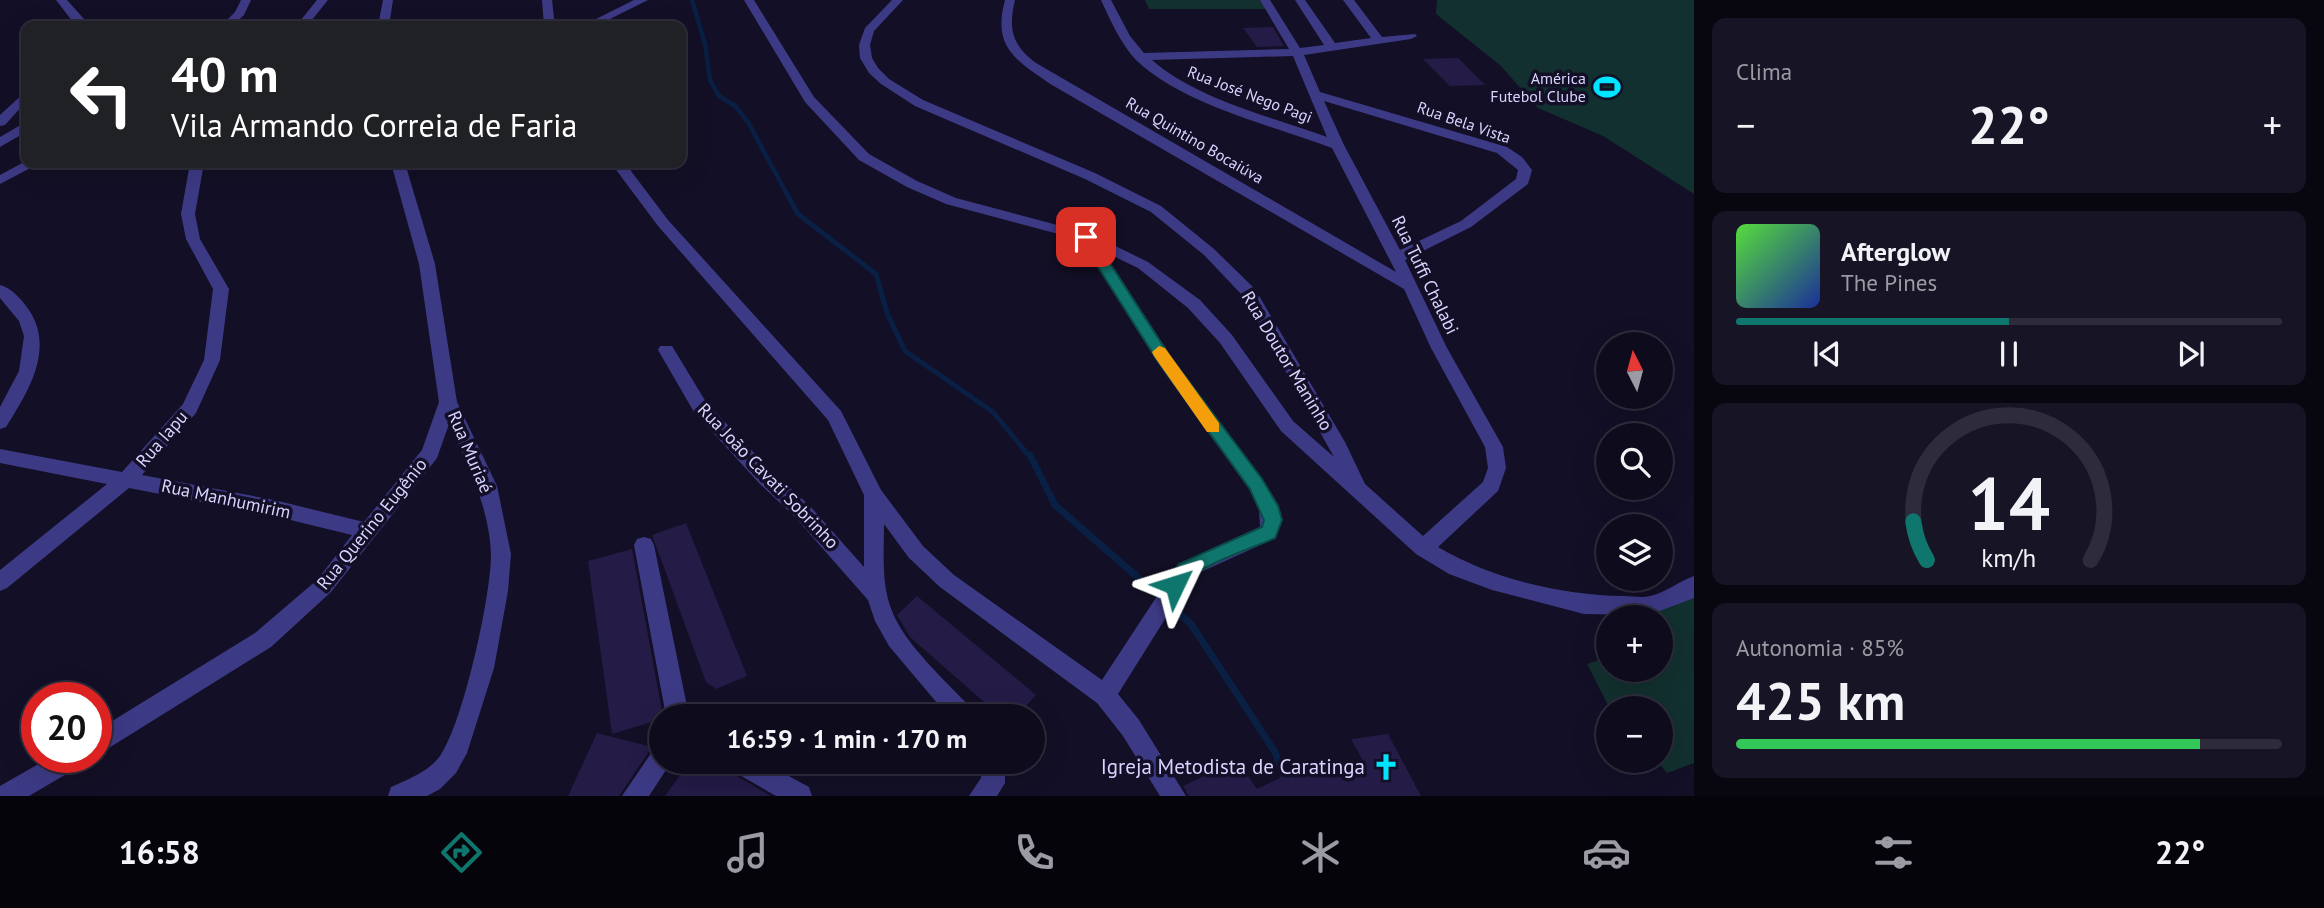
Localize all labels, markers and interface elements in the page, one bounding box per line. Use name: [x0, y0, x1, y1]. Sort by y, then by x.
text: 40 m: [171, 42, 278, 106]
icon: left: [56, 49, 147, 140]
text: Clima: [1736, 57, 1792, 86]
street label: Rua José Nego Pagi: [1185, 61, 1315, 127]
place label: América Futebol Clube: [1490, 68, 1586, 106]
sports icon: América Futebol Clube: [1592, 72, 1622, 102]
text: 22°: [1968, 91, 2050, 158]
street label: Rua Quintino Bocaiúva: [1123, 92, 1267, 188]
street label: Rua Bela Vista: [1415, 97, 1513, 147]
text: −: [1736, 100, 1755, 149]
text: +: [2263, 100, 2282, 149]
text: Vila Armando Correia de Faria: [171, 104, 577, 146]
pin: [1056, 207, 1116, 267]
street label: Rua Tuffi Chalabi: [1387, 212, 1464, 338]
icon: arrive: [1067, 218, 1105, 256]
text: Afterglow: [1841, 235, 1950, 268]
text: The Pines: [1841, 268, 1937, 297]
street label: Rua Doutor Maninho: [1237, 287, 1338, 435]
north arrow: [1596, 332, 1673, 410]
map controls: [1596, 332, 1673, 773]
icon: previous: [1808, 335, 1846, 373]
icon: pause: [1990, 335, 2028, 373]
icon: next: [2172, 335, 2210, 373]
street label: Rua João Cavati Sobrinho: [693, 398, 844, 553]
street label: Rua Iapu: [131, 406, 192, 472]
street label: Rua Muriaé: [443, 407, 498, 496]
button: search: [1596, 423, 1673, 500]
street label: Rua Querino Eugênio: [311, 453, 432, 594]
text: 14: [1968, 457, 2050, 551]
street label: Rua Manhumirim: [159, 474, 293, 523]
button: layers: [1596, 514, 1673, 591]
text: km/h: [1982, 542, 2036, 574]
position arrow: [1138, 548, 1212, 622]
button: +: [1596, 605, 1673, 682]
text: Autonomia · 85%: [1736, 633, 1904, 662]
text: 425 km: [1736, 667, 1905, 734]
speed limit sign: 20: [21, 682, 112, 773]
button: −: [1596, 696, 1673, 773]
text: 16:59 · 1 min · 170 m: [727, 722, 967, 755]
church icon: Igreja Metodista de Caratinga: [1371, 752, 1401, 782]
place label: Igreja Metodista de Caratinga: [1101, 753, 1365, 780]
icon: directions: [437, 828, 486, 877]
icon: music: [723, 828, 772, 877]
icon: phone: [1010, 828, 1059, 877]
icon: climate: [1296, 828, 1345, 877]
icon: car: [1582, 828, 1631, 877]
icon: filters: [1869, 828, 1918, 877]
text: 16:58: [119, 831, 200, 873]
text: 22°: [2155, 831, 2205, 873]

